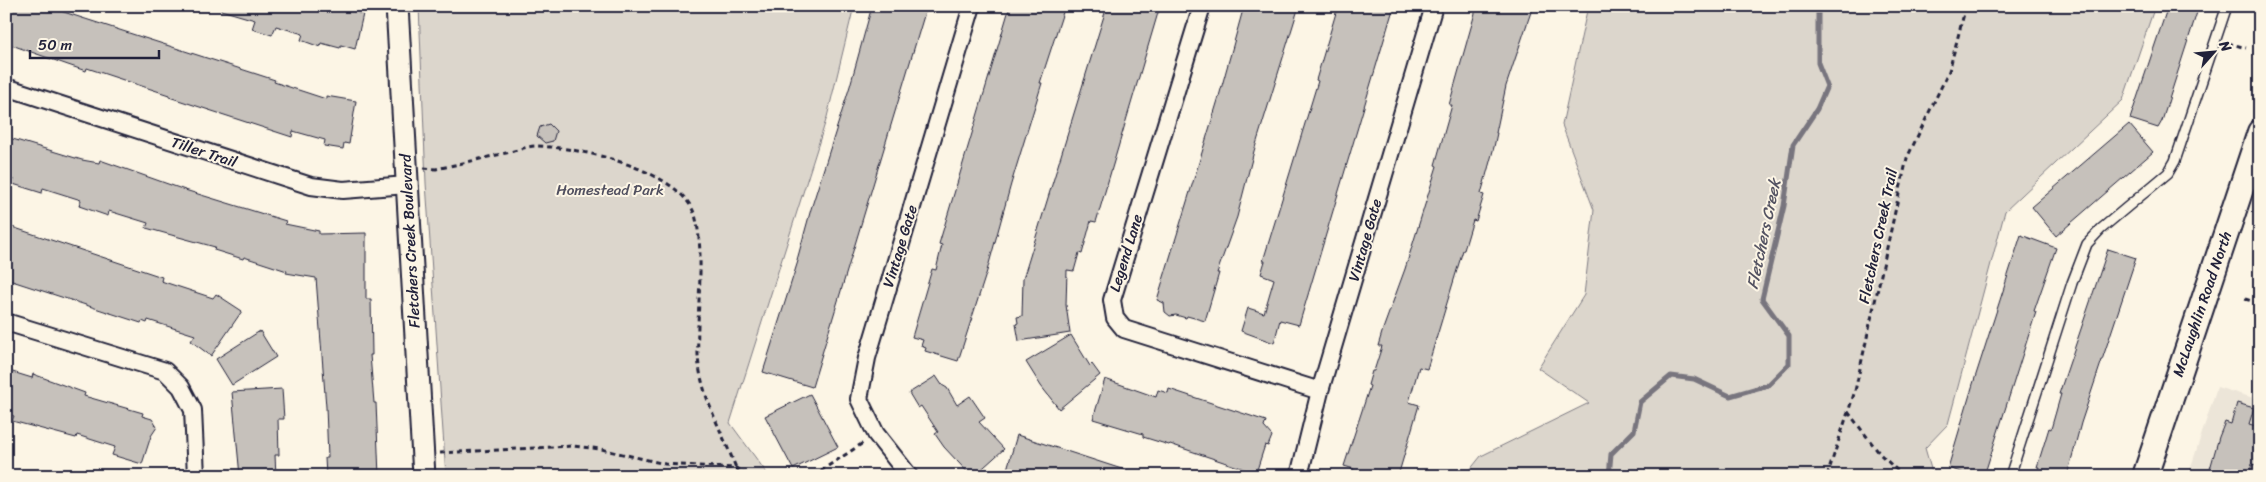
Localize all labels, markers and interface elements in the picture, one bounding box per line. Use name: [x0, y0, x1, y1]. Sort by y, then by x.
scale bar: [30, 28, 159, 60]
north arrow: [2188, 28, 2238, 78]
text: 50 m: [38, 32, 73, 58]
text: N: [2211, 35, 2239, 57]
street label: Tiller Trail: [168, 129, 241, 175]
street label: Fletchers Creek Boulevard: [392, 152, 428, 329]
street label: Fletchers Creek Trail: [1851, 165, 1905, 306]
water label: Fletchers Creek: [1738, 174, 1790, 292]
park label: Homestead Park: [556, 177, 664, 203]
street label: Vintage Gate: [1341, 195, 1389, 284]
street label: Vintage Gate: [875, 201, 925, 290]
street label: Legend Lane: [1102, 211, 1150, 295]
street label: McLaughlin Road North: [2165, 227, 2239, 380]

